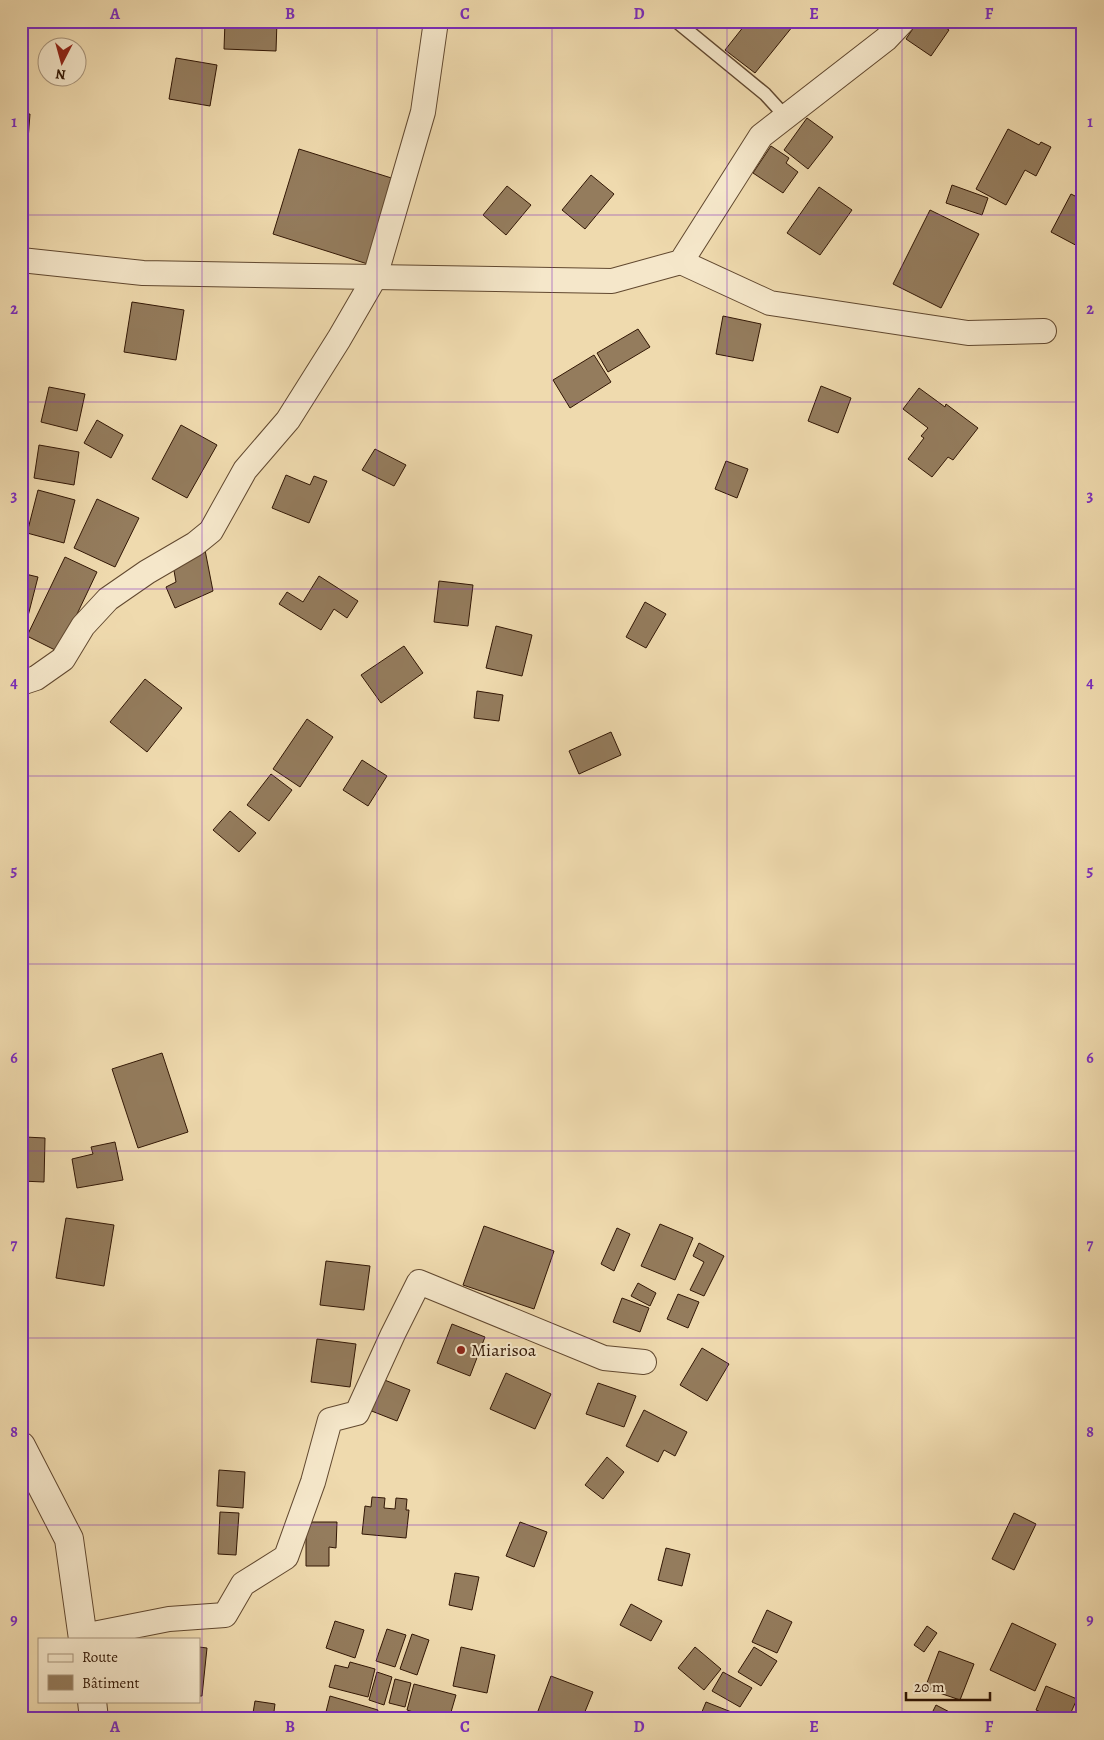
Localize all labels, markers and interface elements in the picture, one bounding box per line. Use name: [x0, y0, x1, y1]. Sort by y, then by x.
text: A: [109, 3, 121, 25]
text: B: [285, 3, 295, 25]
text: C: [460, 3, 470, 25]
text: D: [633, 3, 645, 25]
text: E: [809, 3, 819, 25]
text: F: [985, 3, 994, 25]
north arrow: [38, 38, 88, 88]
text: N: [55, 64, 67, 84]
text: 1: [11, 111, 17, 133]
text: 1: [1087, 111, 1093, 133]
text: 2: [10, 298, 18, 320]
text: 2: [1086, 298, 1094, 320]
text: 3: [11, 485, 18, 507]
text: 3: [1087, 485, 1094, 507]
text: 4: [10, 672, 18, 694]
text: 4: [1086, 672, 1094, 694]
text: 5: [11, 860, 18, 882]
text: 5: [1087, 860, 1094, 882]
text: 6: [10, 1047, 18, 1069]
text: 6: [1086, 1047, 1094, 1069]
text: 7: [11, 1234, 18, 1256]
text: 7: [1087, 1234, 1094, 1256]
place label: Miarisoa: [471, 1338, 537, 1362]
marker: Miarisoa: [455, 1344, 467, 1356]
text: 8: [10, 1421, 18, 1443]
text: 8: [1086, 1421, 1094, 1443]
text: 9: [10, 1609, 18, 1631]
text: 9: [1086, 1609, 1094, 1631]
legend: [38, 1638, 200, 1702]
text: Route: [82, 1647, 118, 1667]
scale bar: [906, 1670, 990, 1702]
text: Bâtiment: [82, 1673, 140, 1693]
text: 20 m: [914, 1677, 945, 1697]
text: A: [109, 1716, 121, 1738]
text: B: [285, 1716, 295, 1738]
text: C: [460, 1716, 470, 1738]
text: D: [633, 1716, 645, 1738]
text: E: [809, 1716, 819, 1738]
text: F: [985, 1716, 994, 1738]

